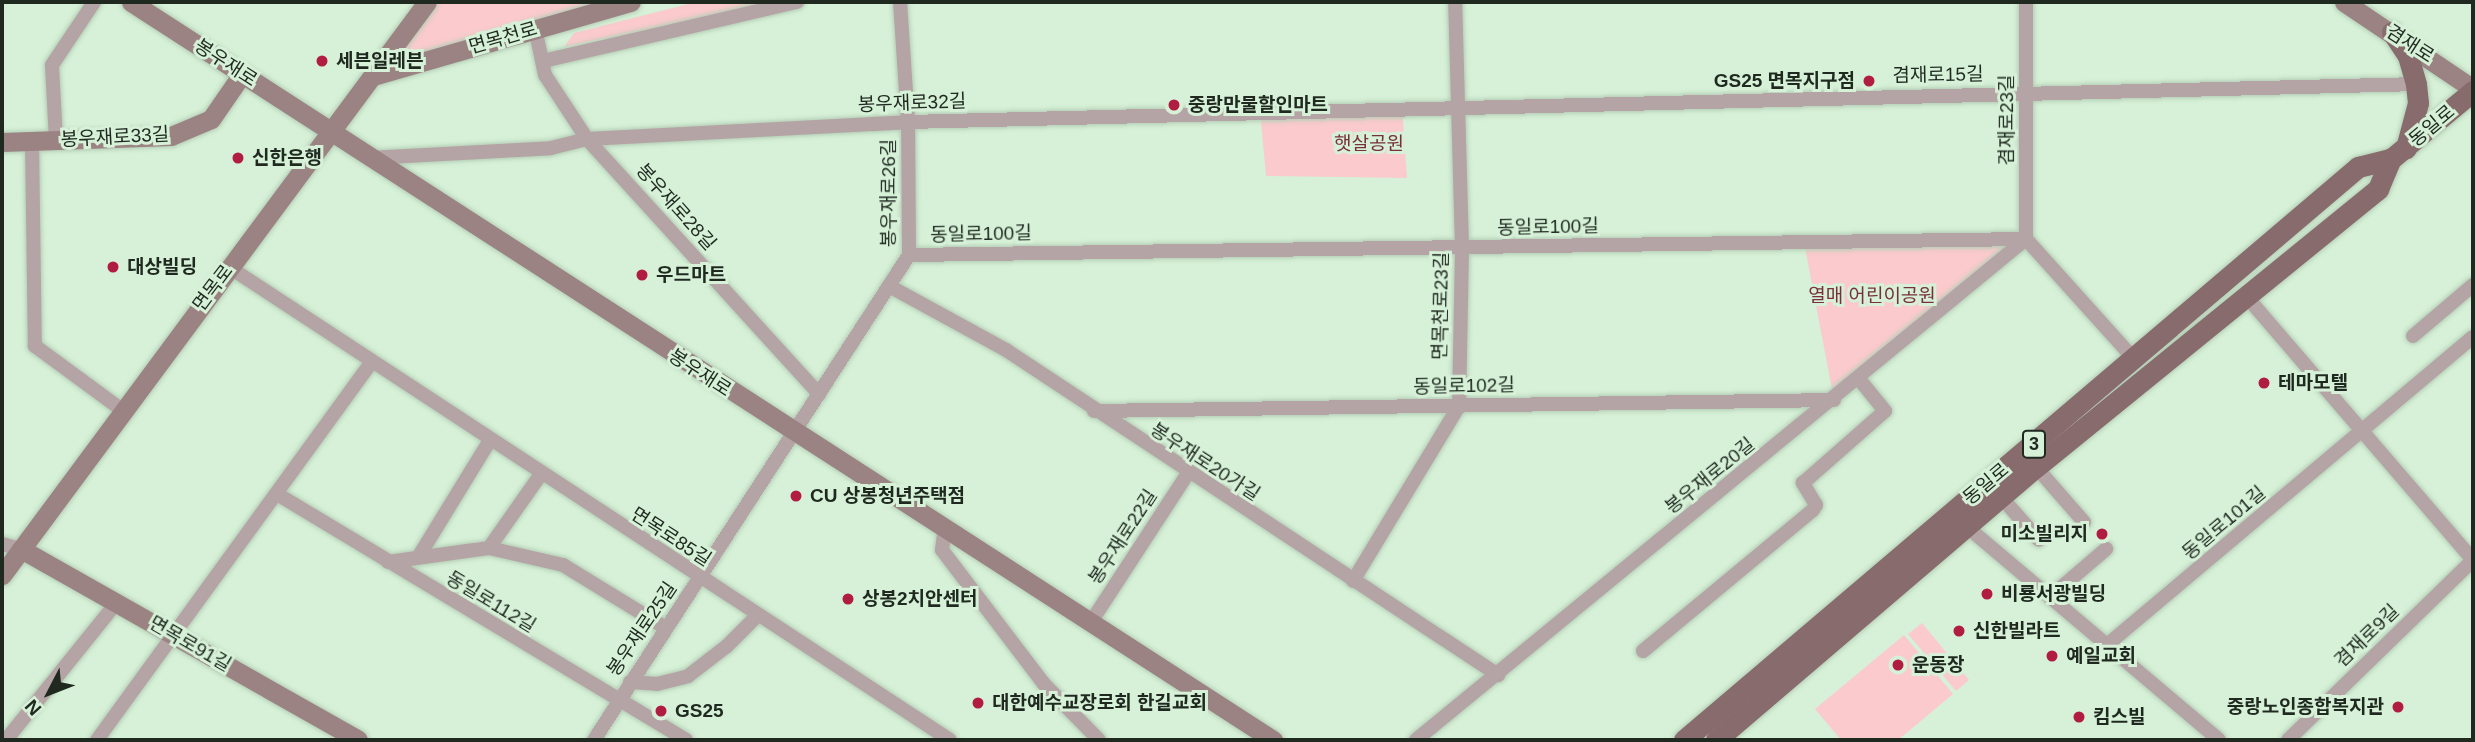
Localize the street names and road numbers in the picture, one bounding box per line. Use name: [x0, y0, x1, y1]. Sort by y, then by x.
street label: 면목천로: [466, 17, 540, 59]
street label: 겸재로: [2382, 20, 2438, 68]
street label: 봉우재로: [190, 34, 262, 92]
street label: 겸재로15길: [1892, 63, 1984, 87]
street label: 겸재로23길: [1996, 74, 2018, 166]
street label: 봉우재로32길: [857, 90, 967, 116]
street label: 동일로: [2405, 100, 2459, 152]
street label: 봉우재로33길: [60, 123, 170, 151]
street label: 봉우재로26길: [878, 139, 900, 247]
street label: 봉우재로28길: [631, 159, 721, 255]
street label: 동일로100길: [1497, 215, 1599, 239]
street label: 동일로100길: [930, 222, 1032, 246]
street label: 면목천로23길: [1429, 252, 1453, 360]
street label: 면목로: [188, 260, 238, 316]
street label: 봉우재로: [664, 344, 736, 402]
street label: 동일로102길: [1413, 374, 1515, 398]
street label: 봉우재로20가길: [1146, 418, 1264, 506]
road number: 3: [2022, 430, 2046, 458]
street label: 봉우재로20길: [1661, 433, 1759, 519]
street label: 동일로: [1959, 458, 2013, 510]
street label: 동일로101길: [2178, 482, 2270, 564]
street label: 봉우재로22길: [1084, 485, 1162, 589]
street label: 면목로85길: [627, 503, 715, 571]
street label: 동일로112길: [442, 566, 540, 638]
street label: 봉우재로25길: [602, 578, 682, 680]
street label: 겸재로9길: [2330, 600, 2404, 672]
street label: 면목로91길: [145, 611, 235, 677]

